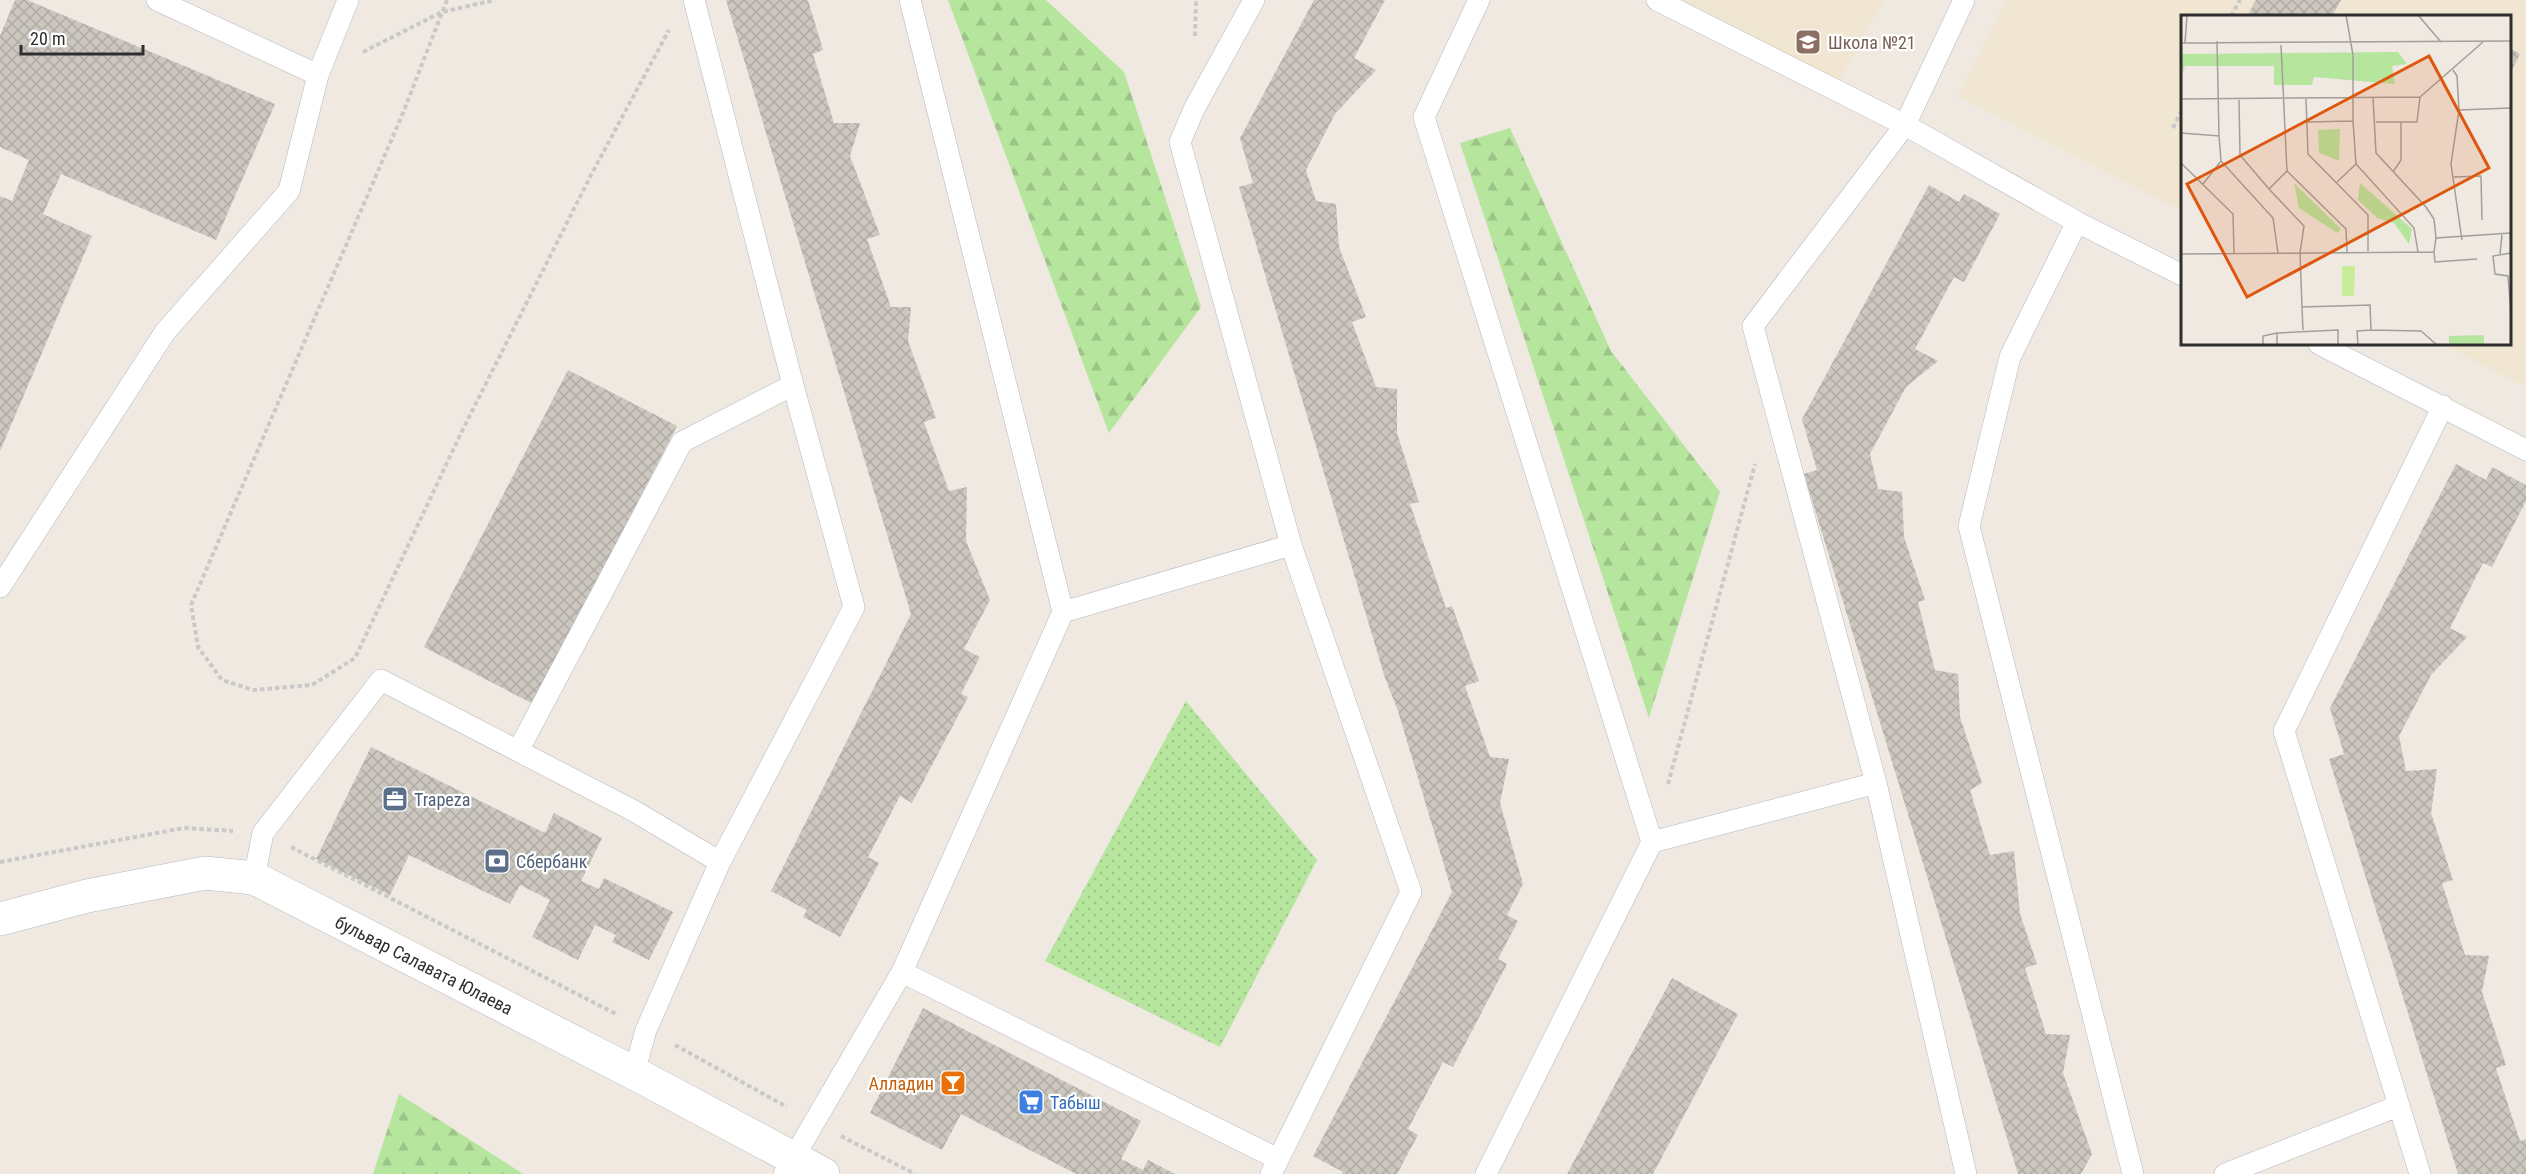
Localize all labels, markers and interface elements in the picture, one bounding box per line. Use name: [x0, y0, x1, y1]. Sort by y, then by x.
inset map: [2181, 15, 2511, 345]
scale bar: [21, 18, 142, 56]
school or university icon: Школа №21: [1793, 27, 1823, 57]
text: 20 m: [30, 28, 65, 49]
place label: Школа №21: [1828, 32, 1916, 53]
office icon: Trapeza: [380, 784, 410, 814]
place label: Trapeza: [414, 789, 470, 810]
bank icon: Сбербанк: [482, 846, 512, 876]
place label: Сбербанк: [516, 851, 588, 872]
street label: бульвар Салавата Юлаева: [332, 911, 516, 1019]
bar icon: Алладин: [938, 1068, 968, 1098]
place label: Алладин: [868, 1073, 934, 1094]
supermarket icon: Табыш: [1016, 1087, 1046, 1117]
place label: Табыш: [1050, 1092, 1101, 1113]

